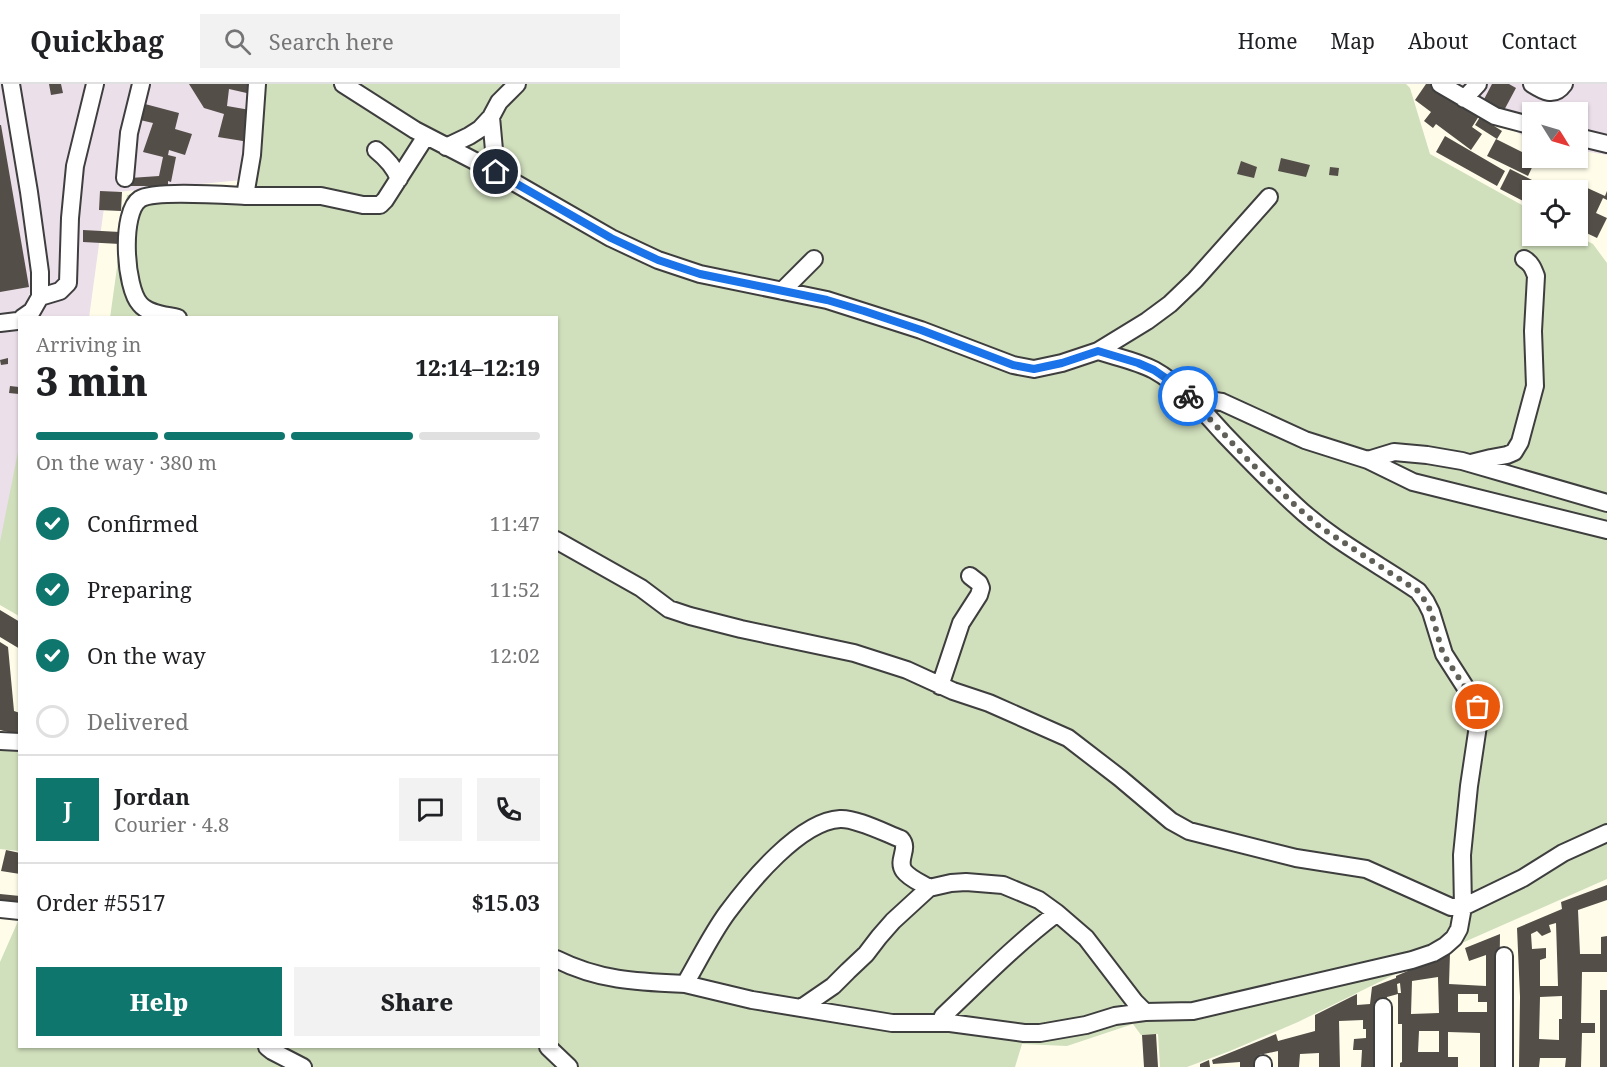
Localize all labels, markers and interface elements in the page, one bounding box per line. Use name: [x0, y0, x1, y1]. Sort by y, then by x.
search box: [200, 14, 620, 68]
text: Quickbag: [30, 22, 164, 60]
icon: search: [221, 25, 254, 58]
text: Search here: [269, 26, 394, 56]
text: Home: [1238, 27, 1298, 55]
text: Map: [1331, 27, 1375, 55]
text: About: [1408, 27, 1469, 55]
text: Contact: [1502, 27, 1577, 55]
north arrow: [1522, 102, 1588, 168]
map controls: [1522, 102, 1588, 246]
pin: [470, 146, 521, 197]
icon: home: [479, 155, 512, 188]
button: locate: [1522, 180, 1588, 246]
text: Arriving in: [36, 331, 141, 358]
text: 12:14–12:19: [416, 352, 540, 382]
text: 3 min: [36, 354, 148, 407]
courier: [1158, 366, 1218, 426]
icon: bike: [1172, 380, 1205, 413]
text: On the way · 380 m: [36, 449, 217, 476]
icon: check: [36, 507, 69, 540]
text: Confirmed: [87, 508, 198, 538]
text: 11:47: [490, 510, 540, 537]
icon: check: [36, 573, 69, 606]
text: Preparing: [87, 574, 192, 604]
text: 11:52: [490, 576, 540, 603]
icon: check: [36, 639, 69, 672]
text: On the way: [87, 640, 206, 670]
text: 12:02: [490, 642, 540, 669]
pin: [1452, 681, 1503, 732]
icon: bag: [1461, 690, 1494, 723]
text: Delivered: [87, 706, 189, 736]
button: chat: [399, 778, 462, 841]
button: phone: [477, 778, 540, 841]
text: Jordan: [114, 781, 190, 811]
text: J: [63, 794, 72, 824]
text: Courier · 4.8: [114, 811, 229, 838]
text: Order #5517: [36, 887, 166, 917]
text: $15.03: [471, 887, 540, 917]
button: Help: [36, 967, 282, 1036]
button: Share: [294, 967, 540, 1036]

